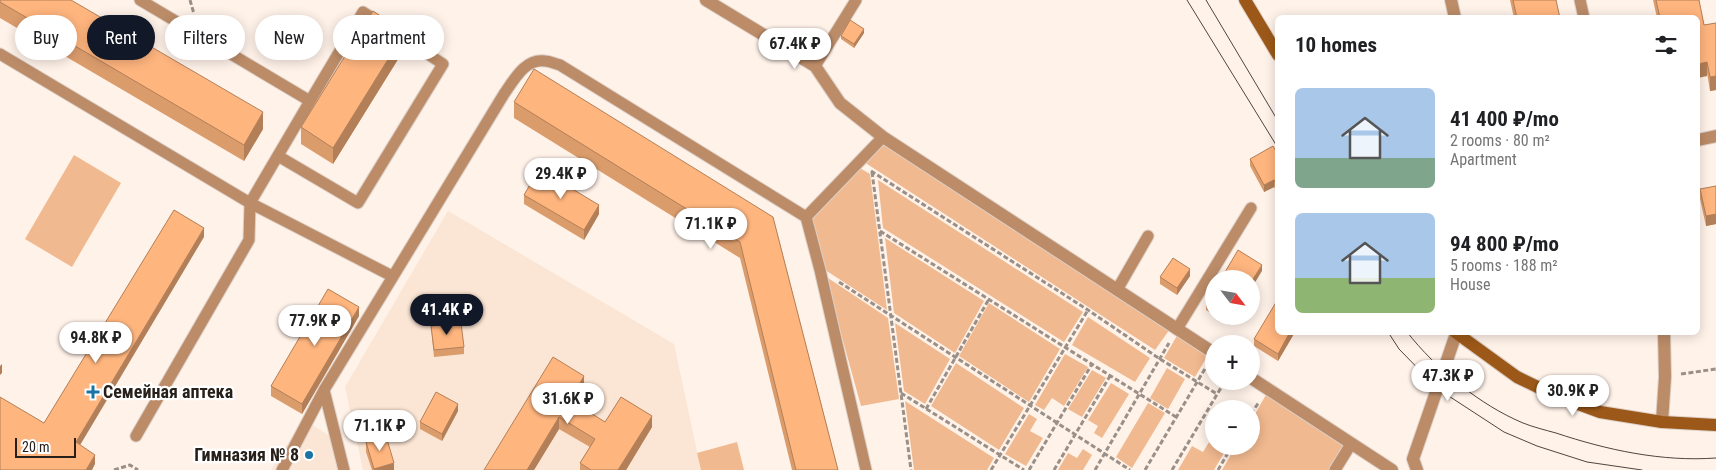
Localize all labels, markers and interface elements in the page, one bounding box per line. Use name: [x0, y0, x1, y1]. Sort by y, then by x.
chip: Buy: [15, 15, 77, 60]
chip: Rent: [87, 15, 155, 60]
chip: Filters: [165, 15, 245, 60]
chip: New: [255, 15, 323, 60]
chip: Apartment: [333, 15, 444, 60]
pin: 67.4K ₽: [749, 28, 841, 70]
icon: filters: [1652, 31, 1680, 59]
text: 10 homes: [1295, 33, 1377, 57]
text: 67.4K ₽: [769, 34, 821, 53]
text: 41 400 ₽/mo: [1450, 107, 1559, 131]
icon: home: [1335, 108, 1395, 168]
text: 2 rooms · 80 m²: [1450, 131, 1550, 150]
text: Apartment: [1450, 150, 1517, 169]
pin: 29.4K ₽: [515, 158, 607, 200]
text: 29.4K ₽: [535, 164, 587, 183]
pin: 71.1K ₽: [665, 208, 757, 250]
text: 71.1K ₽: [685, 214, 737, 233]
text: 94 800 ₽/mo: [1450, 232, 1559, 256]
icon: home: [1335, 233, 1395, 293]
text: 5 rooms · 188 m²: [1450, 256, 1558, 275]
north arrow: [1205, 270, 1260, 325]
map controls: [1205, 270, 1260, 455]
text: House: [1450, 275, 1490, 294]
pin: 41.4K ₽: [401, 294, 493, 336]
text: 41.4K ₽: [421, 300, 473, 319]
pin: 77.9K ₽: [269, 304, 361, 347]
text: 77.9K ₽: [289, 311, 341, 330]
pin: 94.8K ₽: [50, 322, 142, 364]
text: 94.8K ₽: [70, 328, 122, 347]
button: +: [1205, 335, 1260, 390]
pin: 47.3K ₽: [1402, 360, 1494, 402]
text: 47.3K ₽: [1422, 366, 1474, 385]
pin: 30.9K ₽: [1527, 374, 1619, 417]
place label: Семейная аптека: [103, 381, 233, 402]
text: 30.9K ₽: [1547, 381, 1599, 400]
pin: 31.6K ₽: [522, 382, 614, 425]
marker: Семейная аптека: [87, 386, 99, 398]
text: 31.6K ₽: [542, 389, 594, 408]
button: −: [1205, 400, 1260, 455]
pin: 71.1K ₽: [334, 410, 426, 452]
text: 71.1K ₽: [354, 416, 406, 435]
scale bar: [15, 435, 76, 458]
text: 20 m: [22, 439, 50, 455]
place label: Гимназия № 8: [194, 444, 299, 465]
marker: Гимназия № 8: [303, 449, 315, 461]

